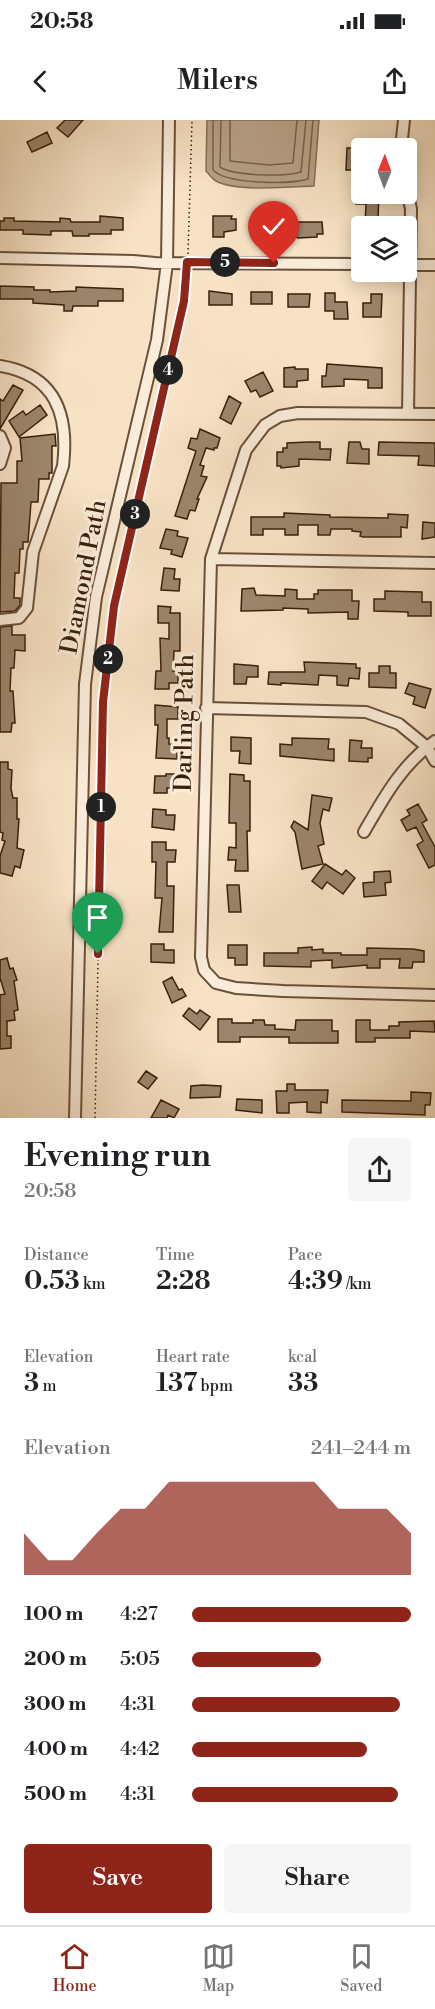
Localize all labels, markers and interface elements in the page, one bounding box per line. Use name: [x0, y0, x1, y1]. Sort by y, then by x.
text: 20:58: [30, 8, 93, 35]
text: Milers: [177, 64, 258, 98]
icon: back: [24, 65, 57, 98]
icon: share: [378, 65, 411, 98]
north arrow: [351, 138, 417, 204]
map controls: [351, 138, 417, 282]
pin: [248, 201, 299, 263]
icon: check: [257, 210, 290, 243]
button: layers: [351, 216, 417, 282]
pin: 5: [210, 247, 240, 277]
text: 5: [220, 252, 230, 272]
pin: 4: [153, 355, 183, 385]
text: 4: [163, 360, 173, 380]
street label: Diamond Path: [54, 497, 114, 657]
pin: 3: [120, 499, 150, 529]
text: 3: [130, 504, 140, 524]
pin: 2: [93, 644, 123, 674]
text: 2: [103, 649, 113, 669]
street label: Darling Path: [169, 654, 201, 792]
pin: 1: [86, 792, 116, 822]
text: 1: [97, 797, 105, 817]
pin: [72, 892, 123, 954]
icon: arrive: [81, 901, 114, 934]
text: Evening run: [24, 1136, 211, 1177]
button: share: [348, 1138, 411, 1201]
text: 20:58: [24, 1179, 76, 1204]
text: Distance: [24, 1245, 89, 1265]
text: Time: [156, 1245, 195, 1265]
text: Pace: [288, 1245, 322, 1265]
text: 0.53: [24, 1265, 80, 1297]
text: 2:28: [156, 1265, 211, 1297]
text: 4:39: [288, 1265, 343, 1297]
text: km: [80, 1274, 105, 1294]
text: /km: [343, 1274, 372, 1294]
text: Elevation: [24, 1347, 93, 1367]
text: Heart rate: [156, 1347, 230, 1367]
text: kcal: [288, 1347, 317, 1367]
text: 3: [24, 1367, 39, 1399]
text: 137: [156, 1367, 197, 1399]
text: 33: [288, 1367, 318, 1399]
text: m: [39, 1376, 57, 1396]
text: bpm: [197, 1376, 233, 1396]
text: Elevation: [24, 1436, 111, 1461]
text: 241–244 m: [311, 1436, 411, 1461]
text: 100 m: [24, 1602, 83, 1627]
text: 4:27: [120, 1602, 158, 1627]
text: 200 m: [24, 1647, 87, 1672]
text: 5:05: [120, 1647, 160, 1672]
text: 300 m: [24, 1692, 87, 1717]
text: 4:31: [120, 1692, 156, 1717]
text: 400 m: [24, 1737, 88, 1762]
text: 4:42: [120, 1737, 160, 1762]
text: 500 m: [24, 1782, 87, 1807]
text: 4:31: [120, 1782, 156, 1807]
button: Save: [24, 1844, 212, 1913]
button: Share: [224, 1844, 411, 1913]
tab: Home: [53, 1940, 97, 1996]
tab: Map: [202, 1940, 235, 1996]
tab: Saved: [340, 1940, 382, 1996]

